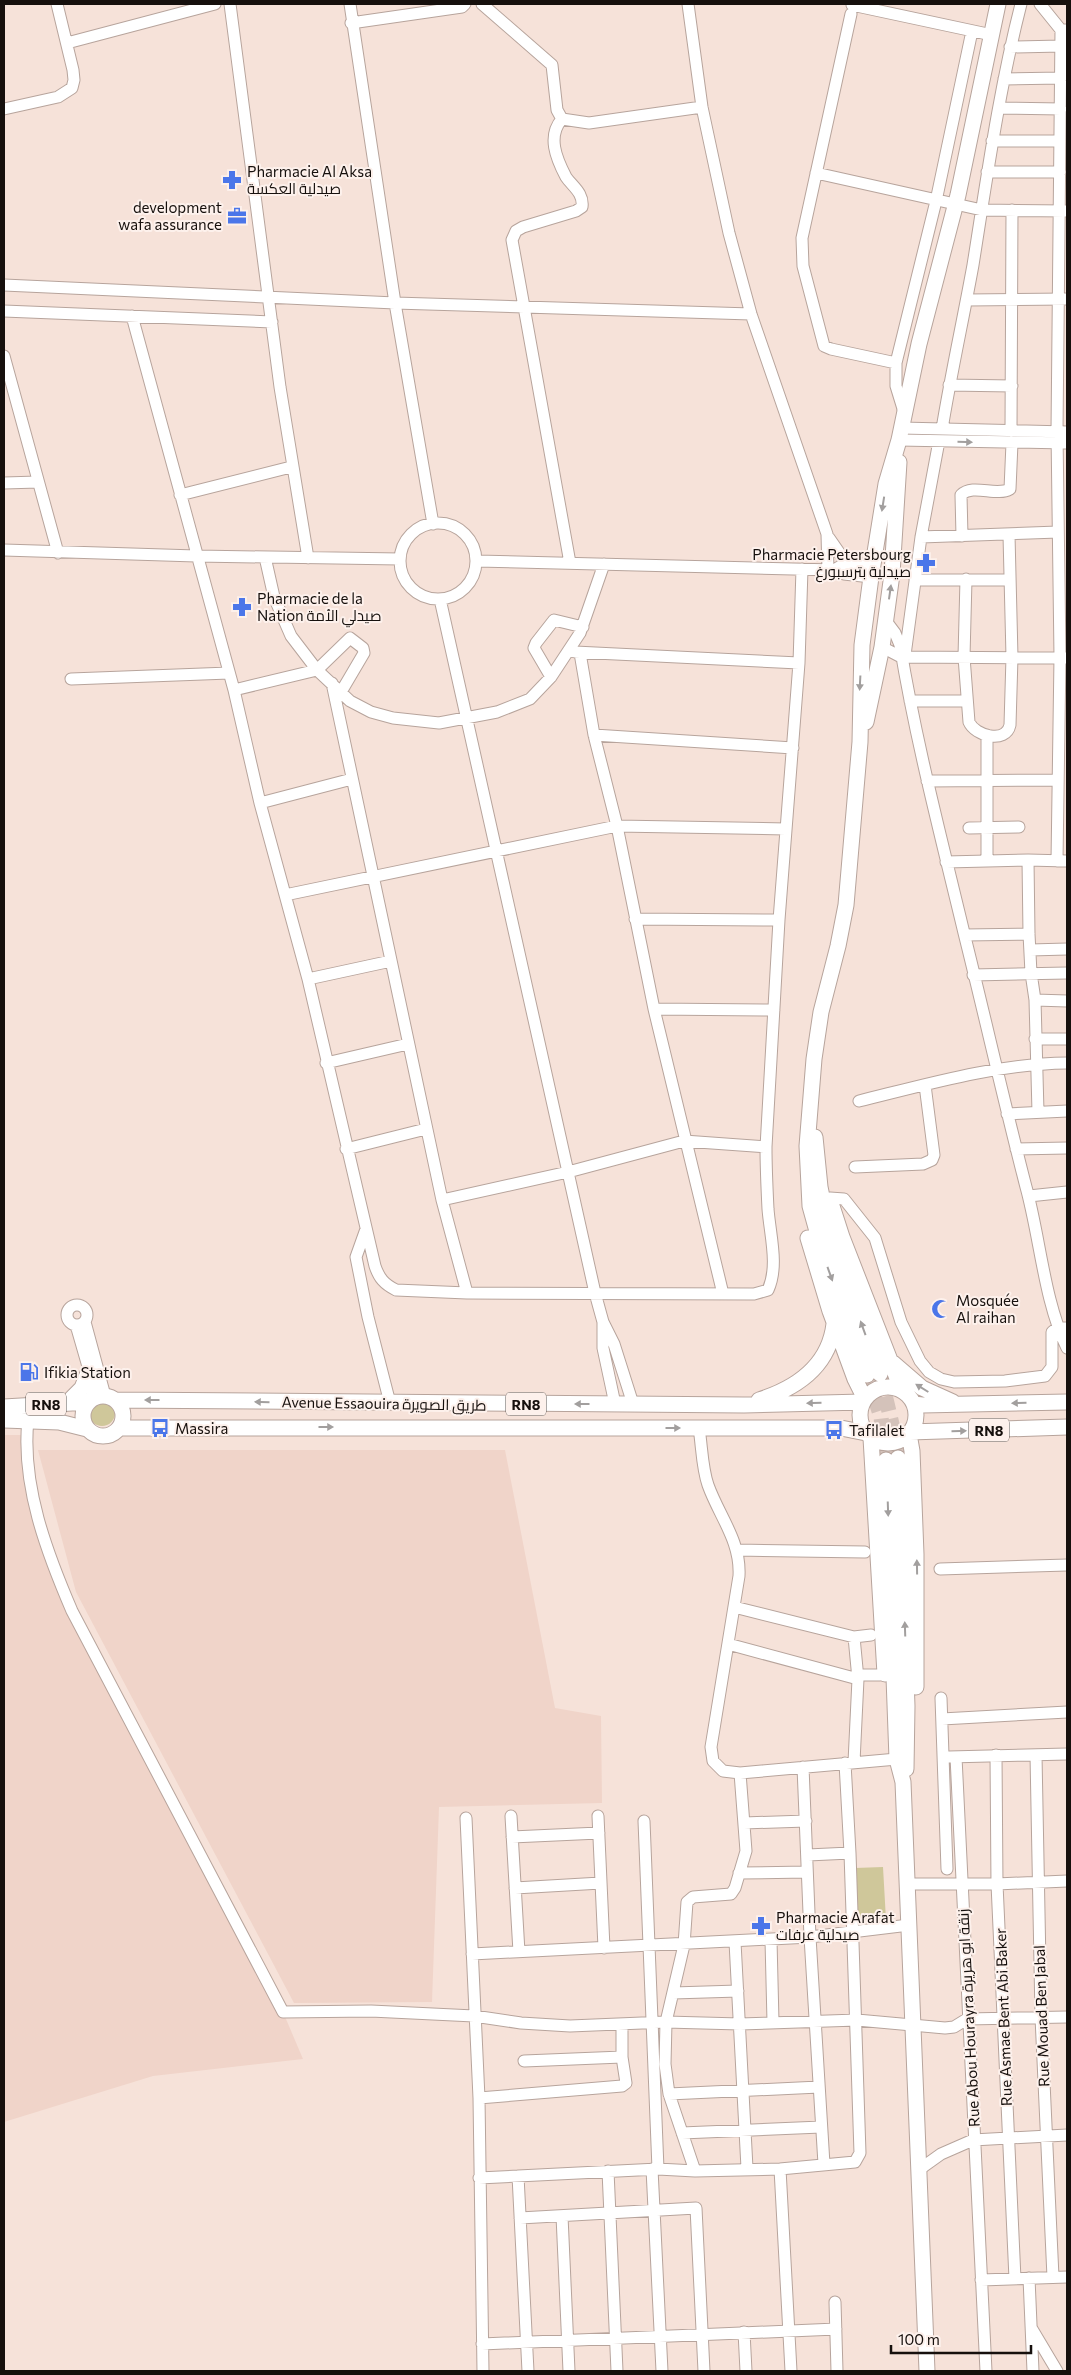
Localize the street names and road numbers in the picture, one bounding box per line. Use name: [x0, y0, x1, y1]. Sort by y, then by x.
road number: RN8: [26, 1392, 66, 1416]
street label: Avenue Essaouira طريق الصويرة: [281, 1392, 487, 1416]
road number: RN8: [506, 1392, 546, 1416]
road number: RN8: [969, 1418, 1009, 1442]
street label: Rue Abou Hourayra زنقة ابو هريرة: [953, 1908, 984, 2128]
street label: Rue Asmae Bent Abi Baker: [991, 1928, 1015, 2106]
street label: Rue Mouad Ben Jabal: [1030, 1945, 1052, 2087]

